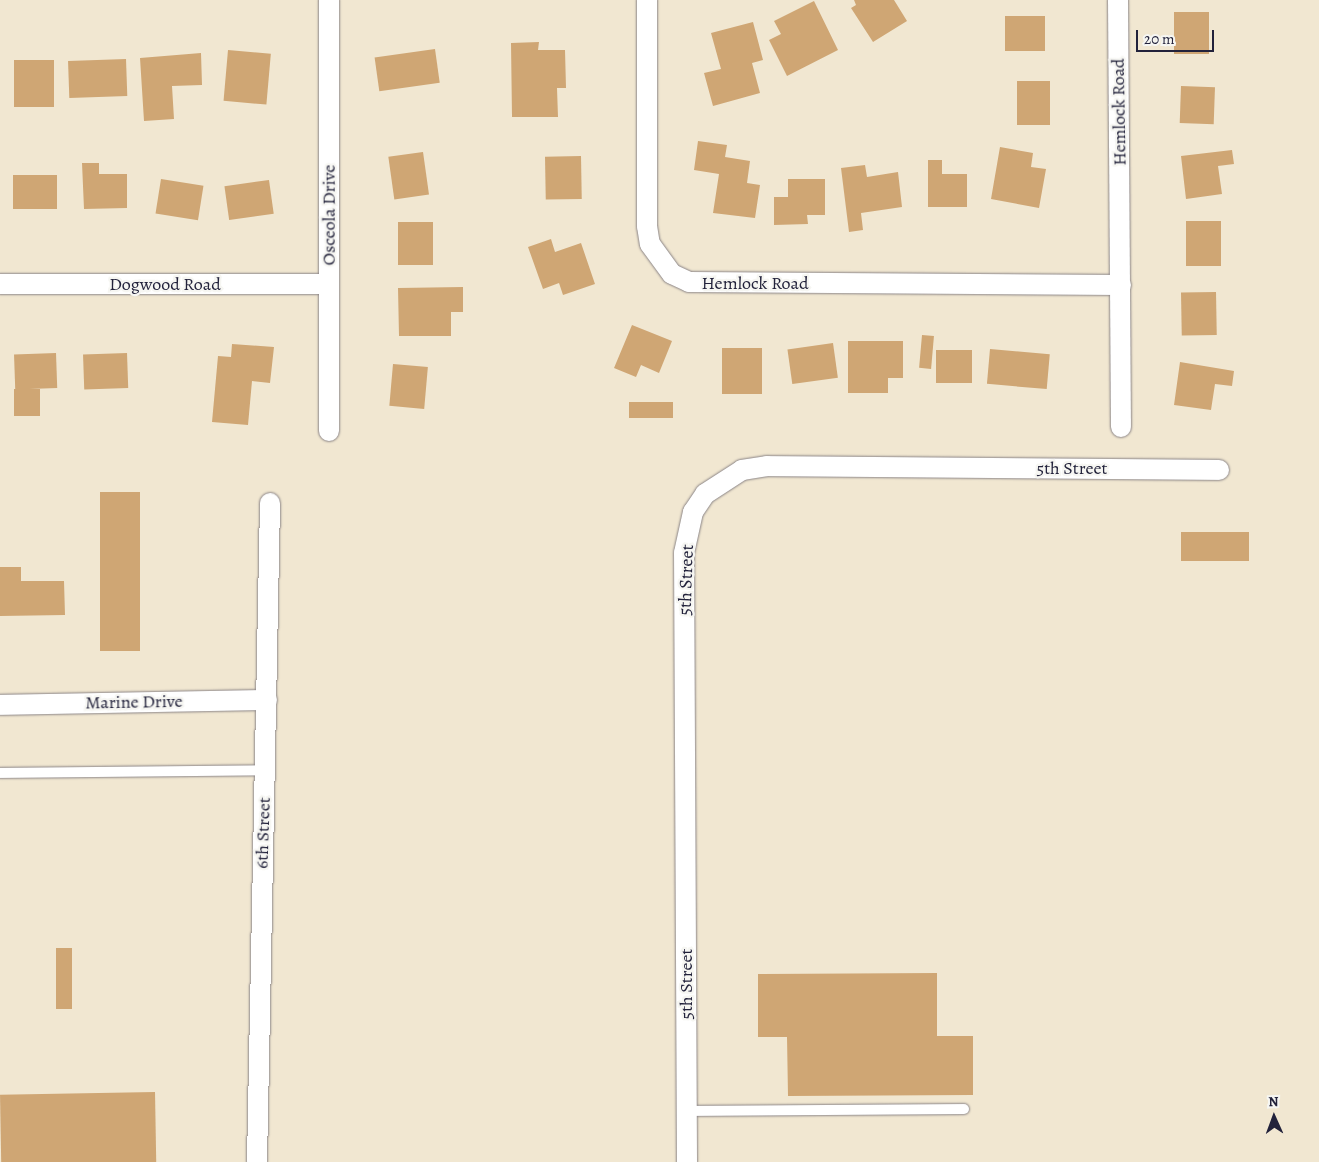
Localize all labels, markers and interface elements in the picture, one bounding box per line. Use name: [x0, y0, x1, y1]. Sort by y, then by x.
scale bar: [1139, 20, 1216, 52]
text: 20 m: [1144, 29, 1175, 49]
street label: Hemlock Road: [1107, 58, 1131, 166]
street label: Osceola Drive: [318, 165, 340, 265]
street label: Hemlock Road: [701, 272, 809, 294]
street label: Dogwood Road: [109, 273, 221, 295]
street label: 5th Street: [1036, 457, 1108, 479]
street label: 5th Street: [674, 544, 698, 616]
street label: Marine Drive: [85, 690, 183, 714]
street label: 6th Street: [251, 797, 275, 869]
street label: 5th Street: [675, 948, 697, 1020]
north arrow: [1249, 1092, 1299, 1142]
text: N: [1268, 1092, 1279, 1111]

